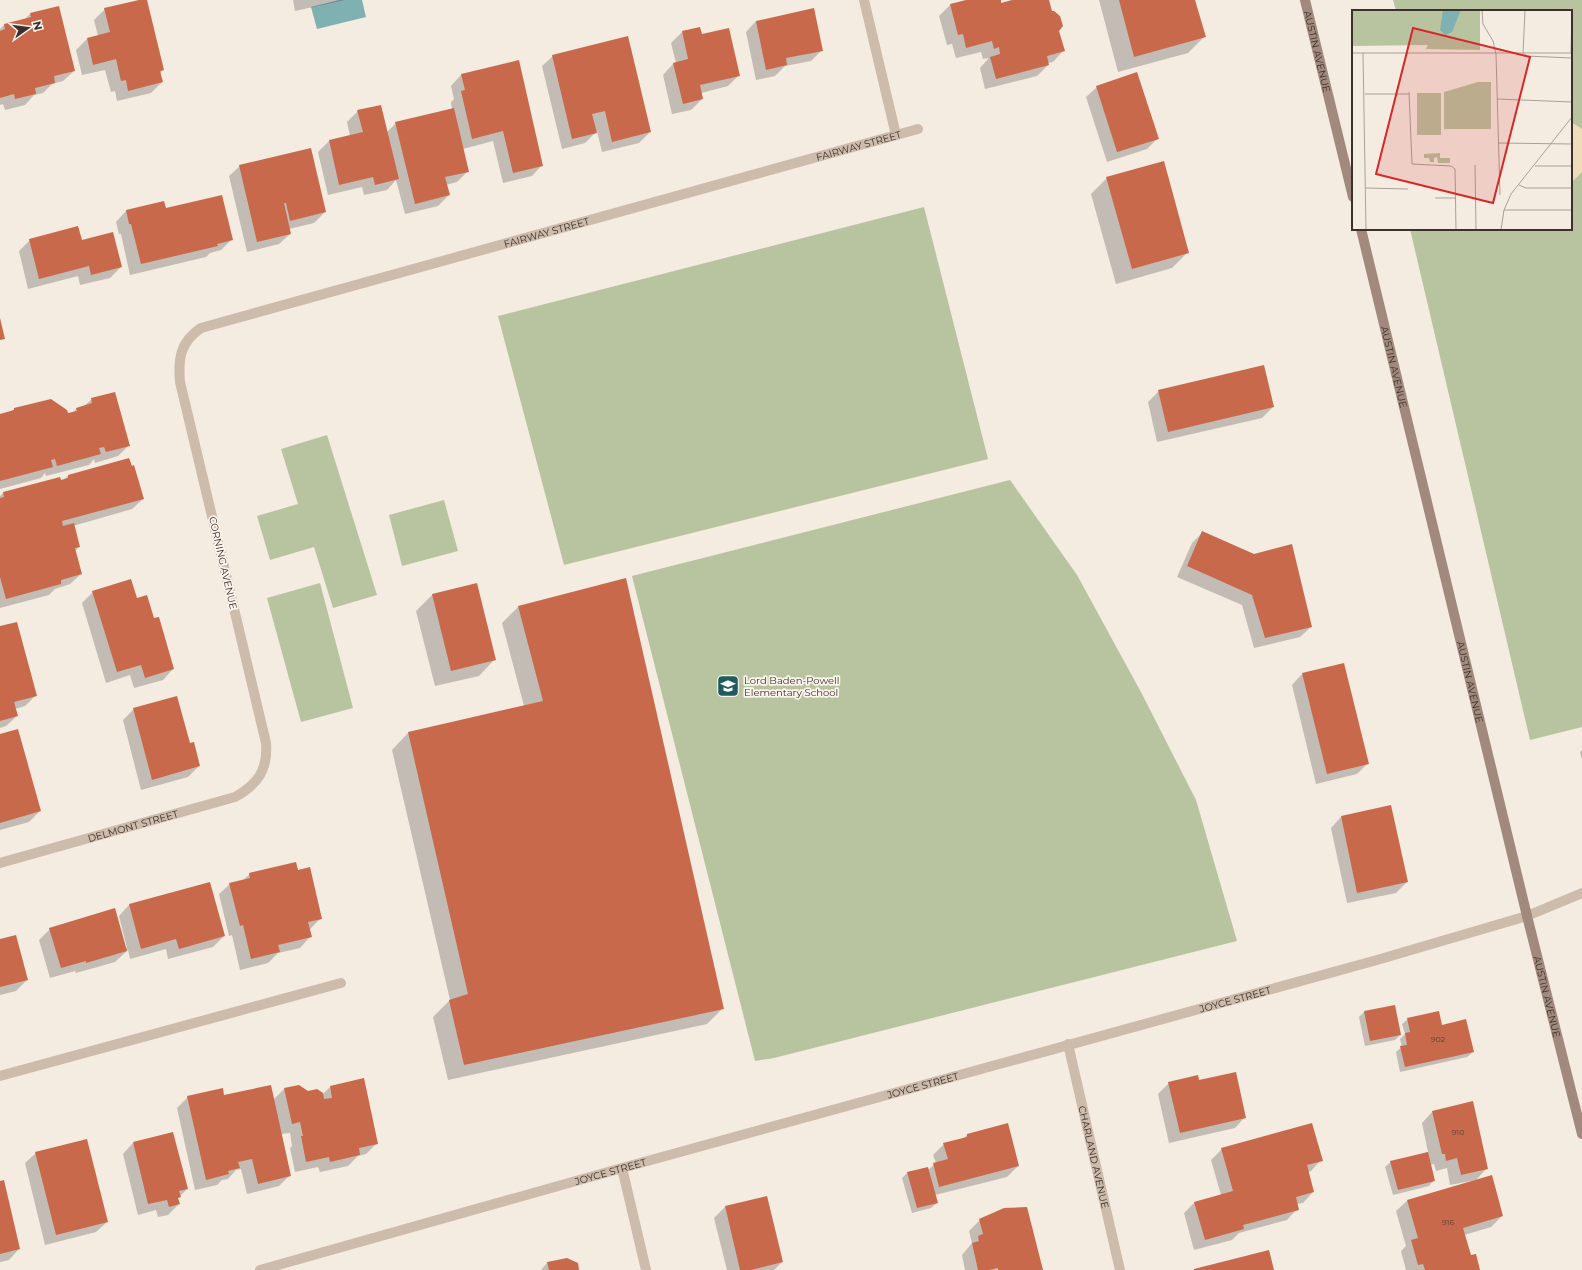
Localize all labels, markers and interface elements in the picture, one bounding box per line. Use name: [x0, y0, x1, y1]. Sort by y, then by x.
north arrow: [8, 8, 48, 48]
street label: AUSTIN AVENUE: [1301, 9, 1334, 94]
inset map: [1352, 10, 1572, 230]
text: N: [30, 20, 46, 32]
street label: FAIRWAY STREET: [814, 127, 903, 164]
street label: FAIRWAY STREET: [502, 214, 591, 250]
street label: AUSTIN AVENUE: [1378, 325, 1411, 410]
street label: CORNING AVENUE: [206, 515, 240, 611]
street label: AUSTIN AVENUE: [1454, 640, 1487, 724]
school or university icon: Lord Baden-Powell Elementary School: [715, 673, 741, 699]
place label: Lord Baden-Powell Elementary School: [744, 674, 839, 699]
street label: DELMONT STREET: [86, 807, 180, 845]
street label: AUSTIN AVENUE: [1531, 955, 1564, 1039]
street label: JOYCE STREET: [1197, 983, 1273, 1015]
house number: 902: [1431, 1034, 1446, 1044]
street label: JOYCE STREET: [884, 1069, 960, 1101]
street label: CHARLAND AVENUE: [1076, 1104, 1112, 1210]
house number: 910: [1451, 1127, 1465, 1137]
street label: JOYCE STREET: [572, 1155, 648, 1188]
house number: 916: [1442, 1217, 1454, 1227]

